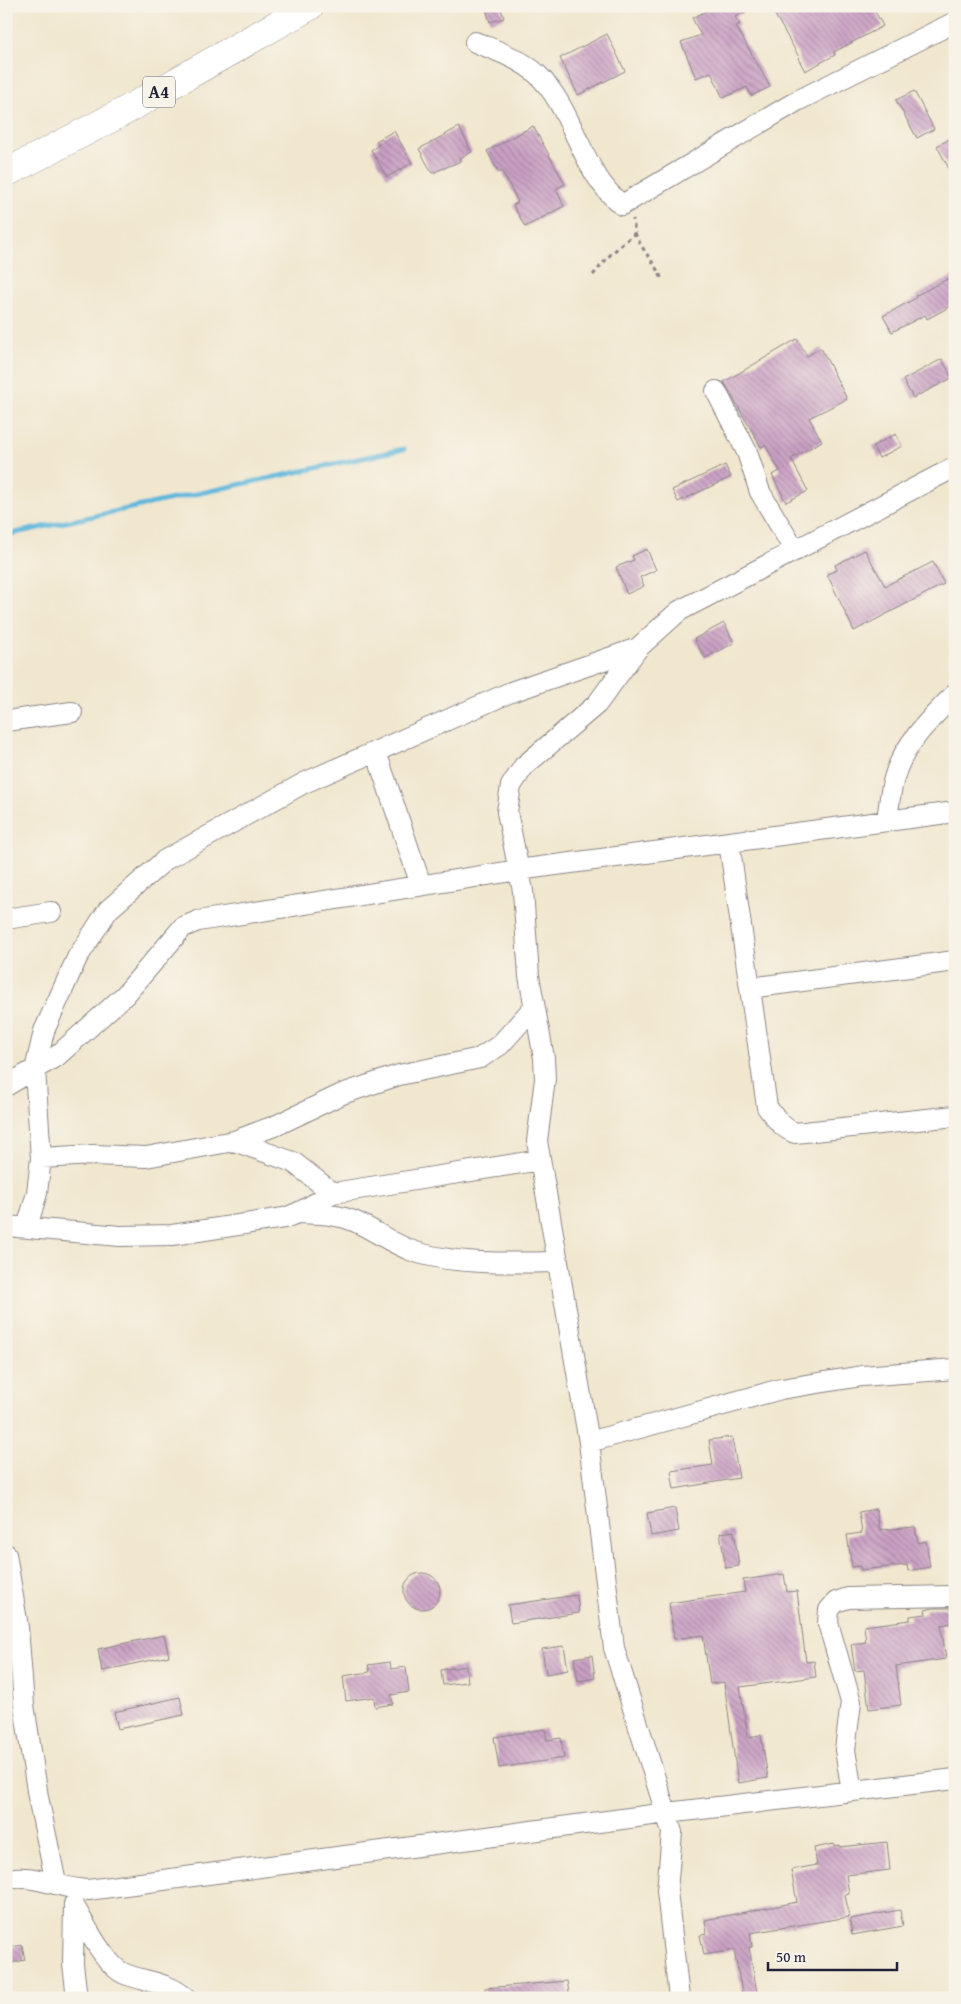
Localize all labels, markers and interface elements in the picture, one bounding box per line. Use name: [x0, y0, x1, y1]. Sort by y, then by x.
road number: A4: [143, 76, 175, 108]
scale bar: [768, 1939, 897, 1971]
text: 50 m: [776, 1946, 807, 1967]

